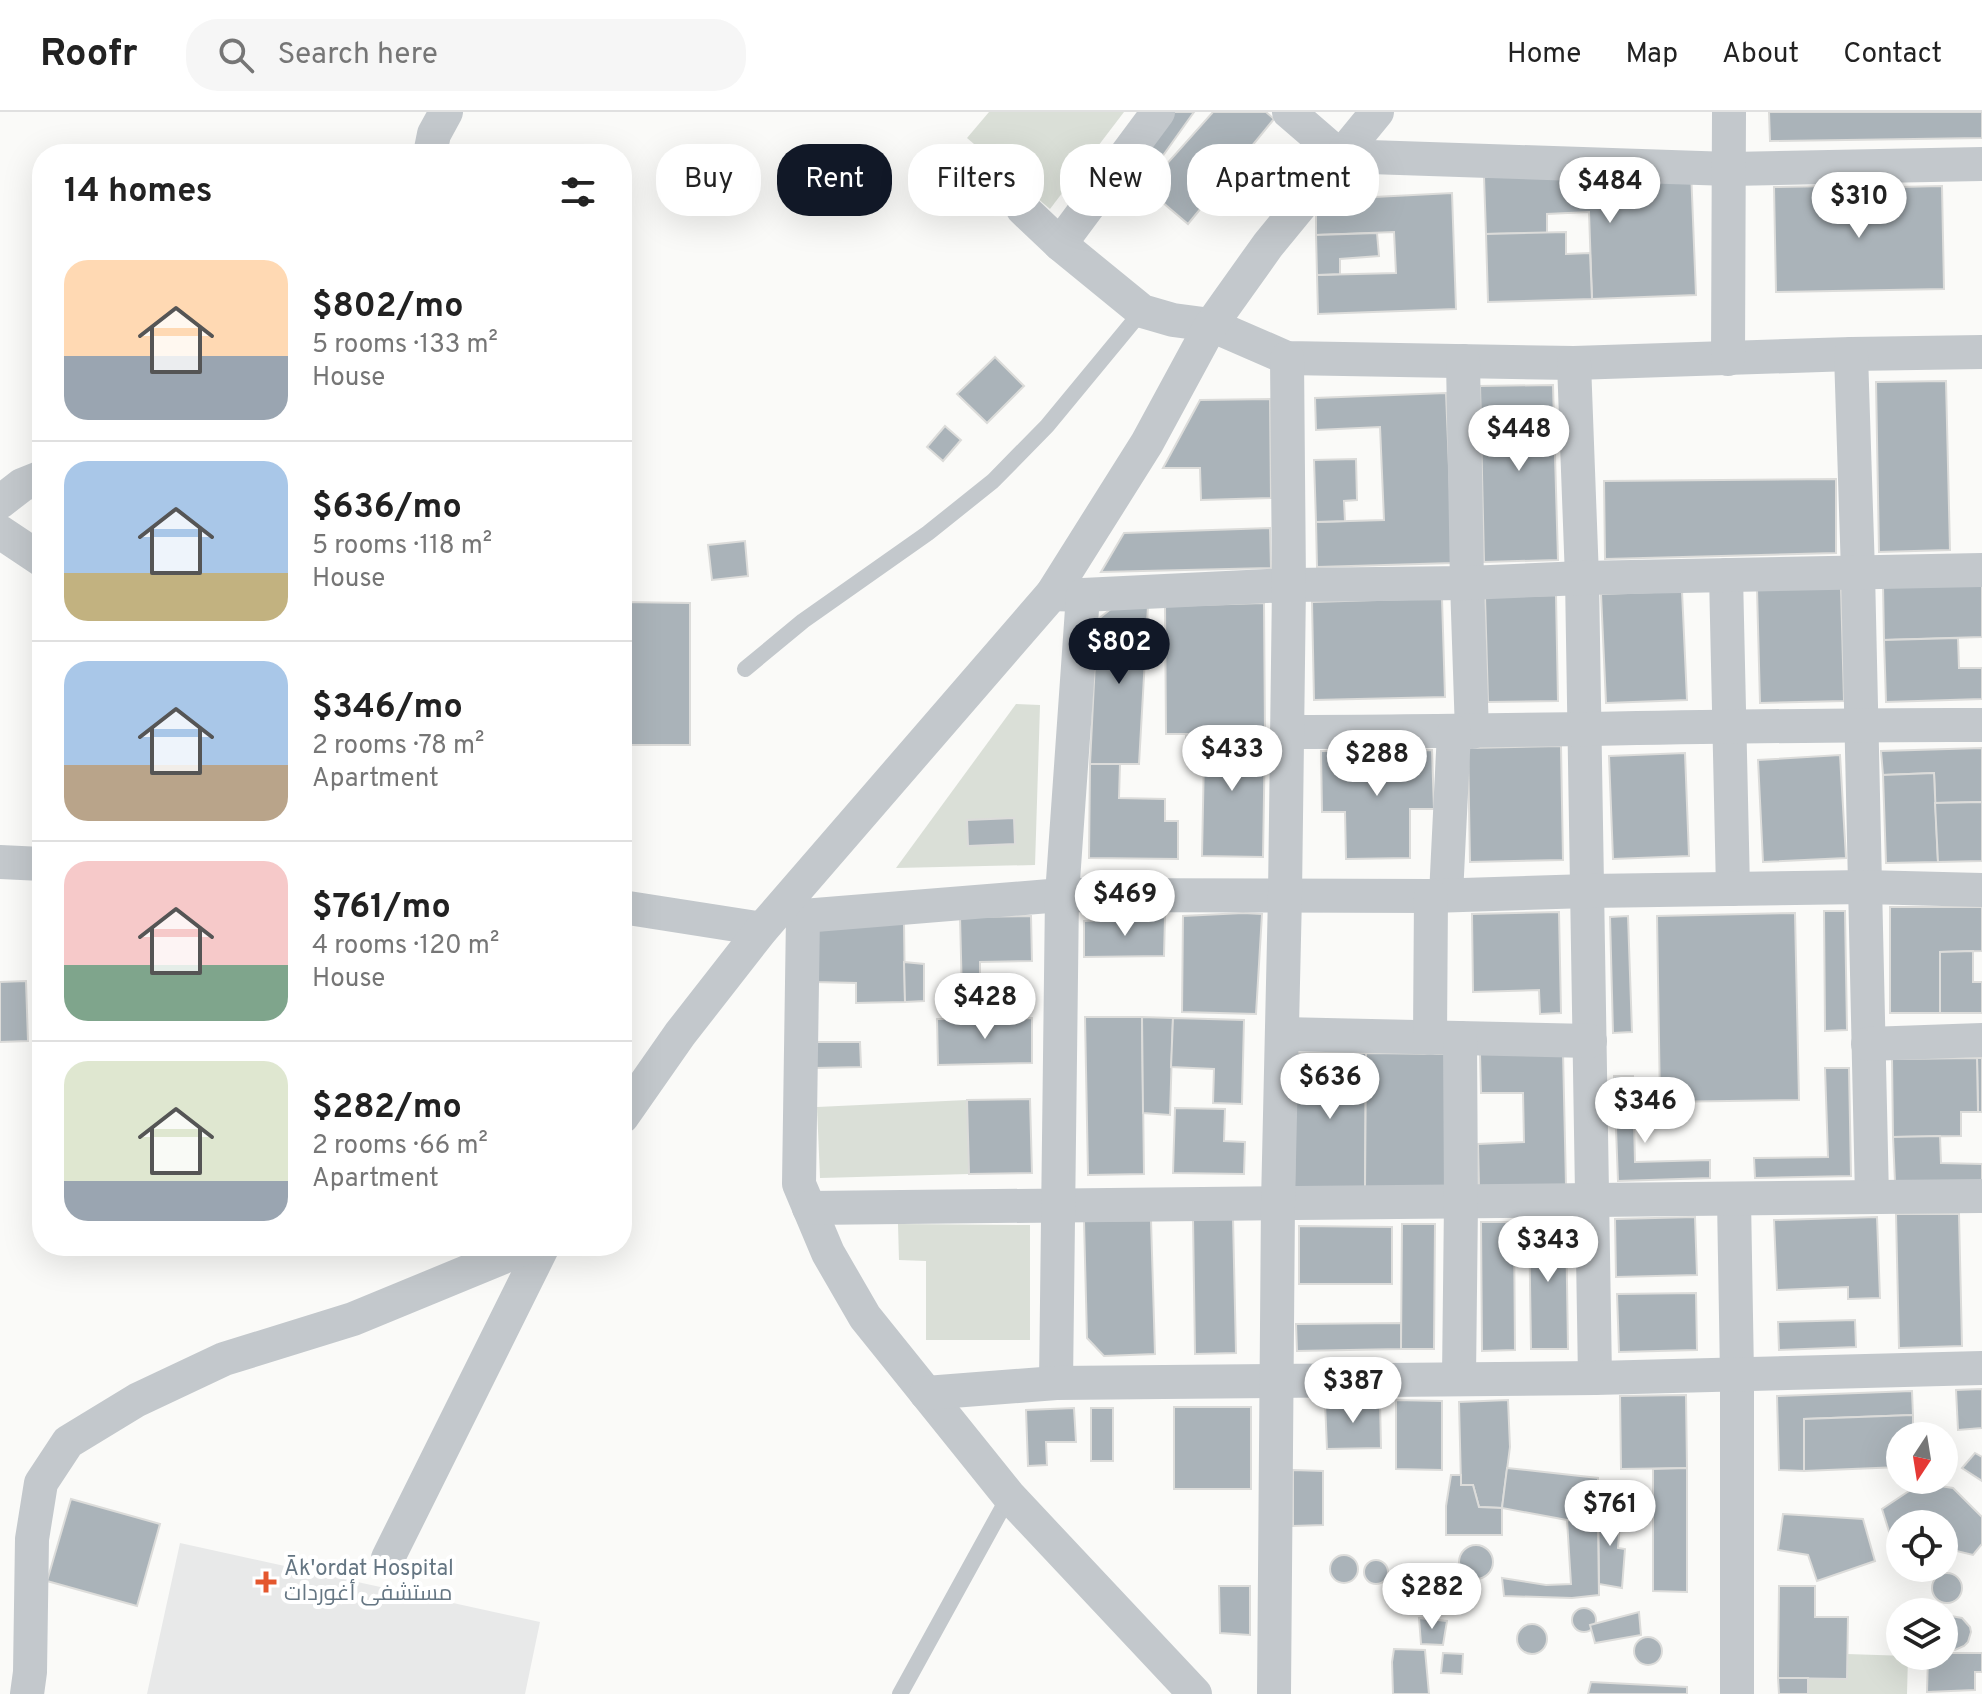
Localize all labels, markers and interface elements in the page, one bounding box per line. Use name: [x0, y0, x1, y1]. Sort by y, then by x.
search box: [186, 19, 746, 91]
text: Roofr: [40, 31, 138, 80]
icon: search: [214, 33, 258, 77]
text: Search here: [278, 37, 438, 74]
text: Home: [1507, 37, 1581, 73]
text: Map: [1625, 37, 1678, 73]
text: About: [1722, 37, 1799, 73]
text: Contact: [1843, 37, 1942, 73]
chip: Buy: [656, 144, 761, 216]
chip: Rent: [777, 144, 892, 216]
chip: Filters: [908, 144, 1044, 216]
chip: New: [1060, 144, 1171, 216]
chip: Apartment: [1187, 144, 1379, 216]
pin: $484: [1563, 157, 1657, 225]
text: $484: [1577, 166, 1643, 199]
icon: filters: [556, 170, 600, 214]
text: 14 homes: [64, 171, 213, 214]
pin: $310: [1812, 172, 1906, 240]
text: $310: [1830, 181, 1888, 214]
text: $802/mo: [312, 286, 464, 329]
icon: home: [128, 292, 224, 388]
text: 5 rooms · 133 m²: [312, 329, 498, 362]
text: House: [312, 362, 385, 395]
pin: $448: [1472, 405, 1566, 473]
text: $448: [1486, 414, 1552, 447]
text: $636/mo: [312, 487, 462, 530]
icon: home: [128, 493, 224, 589]
text: 5 rooms · 118 m²: [312, 530, 492, 563]
text: House: [312, 563, 385, 596]
pin: $802: [1072, 618, 1166, 686]
text: $802: [1087, 627, 1151, 660]
text: $346/mo: [312, 687, 463, 730]
icon: home: [128, 693, 224, 789]
pin: $433: [1185, 725, 1279, 793]
text: 2 rooms · 78 m²: [312, 730, 484, 763]
pin: $288: [1330, 730, 1424, 798]
text: $433: [1200, 734, 1264, 767]
text: $288: [1345, 739, 1409, 772]
text: Apartment: [312, 763, 439, 796]
pin: $469: [1078, 870, 1172, 938]
text: $469: [1093, 879, 1157, 912]
text: $761/mo: [312, 887, 451, 930]
icon: home: [128, 893, 224, 989]
text: 4 rooms · 120 m²: [312, 930, 499, 963]
text: House: [312, 963, 385, 996]
pin: $428: [938, 973, 1032, 1041]
text: $428: [953, 982, 1017, 1015]
pin: $636: [1283, 1053, 1377, 1121]
text: $636: [1298, 1062, 1362, 1095]
pin: $346: [1598, 1077, 1692, 1145]
text: $346: [1613, 1086, 1677, 1119]
text: $282/mo: [312, 1087, 462, 1130]
icon: home: [128, 1093, 224, 1189]
text: 2 rooms · 66 m²: [312, 1130, 488, 1163]
text: Apartment: [312, 1163, 439, 1196]
pin: $343: [1501, 1216, 1595, 1284]
text: $343: [1516, 1225, 1580, 1258]
pin: $387: [1306, 1357, 1400, 1425]
text: $387: [1322, 1366, 1384, 1399]
north arrow: [1886, 1422, 1958, 1494]
map controls: [1886, 1422, 1958, 1670]
pin: $761: [1563, 1480, 1657, 1548]
text: $761: [1583, 1489, 1637, 1522]
button: locate: [1886, 1510, 1958, 1582]
place label: Āk'ordat Hospital مستشفى أغوردات: [284, 1555, 454, 1608]
pin: $282: [1385, 1563, 1479, 1631]
marker: Āk'ordat Hospital مستشفى أغوردات: [255, 1571, 277, 1593]
text: $282: [1400, 1572, 1464, 1605]
button: layers: [1886, 1598, 1958, 1670]

